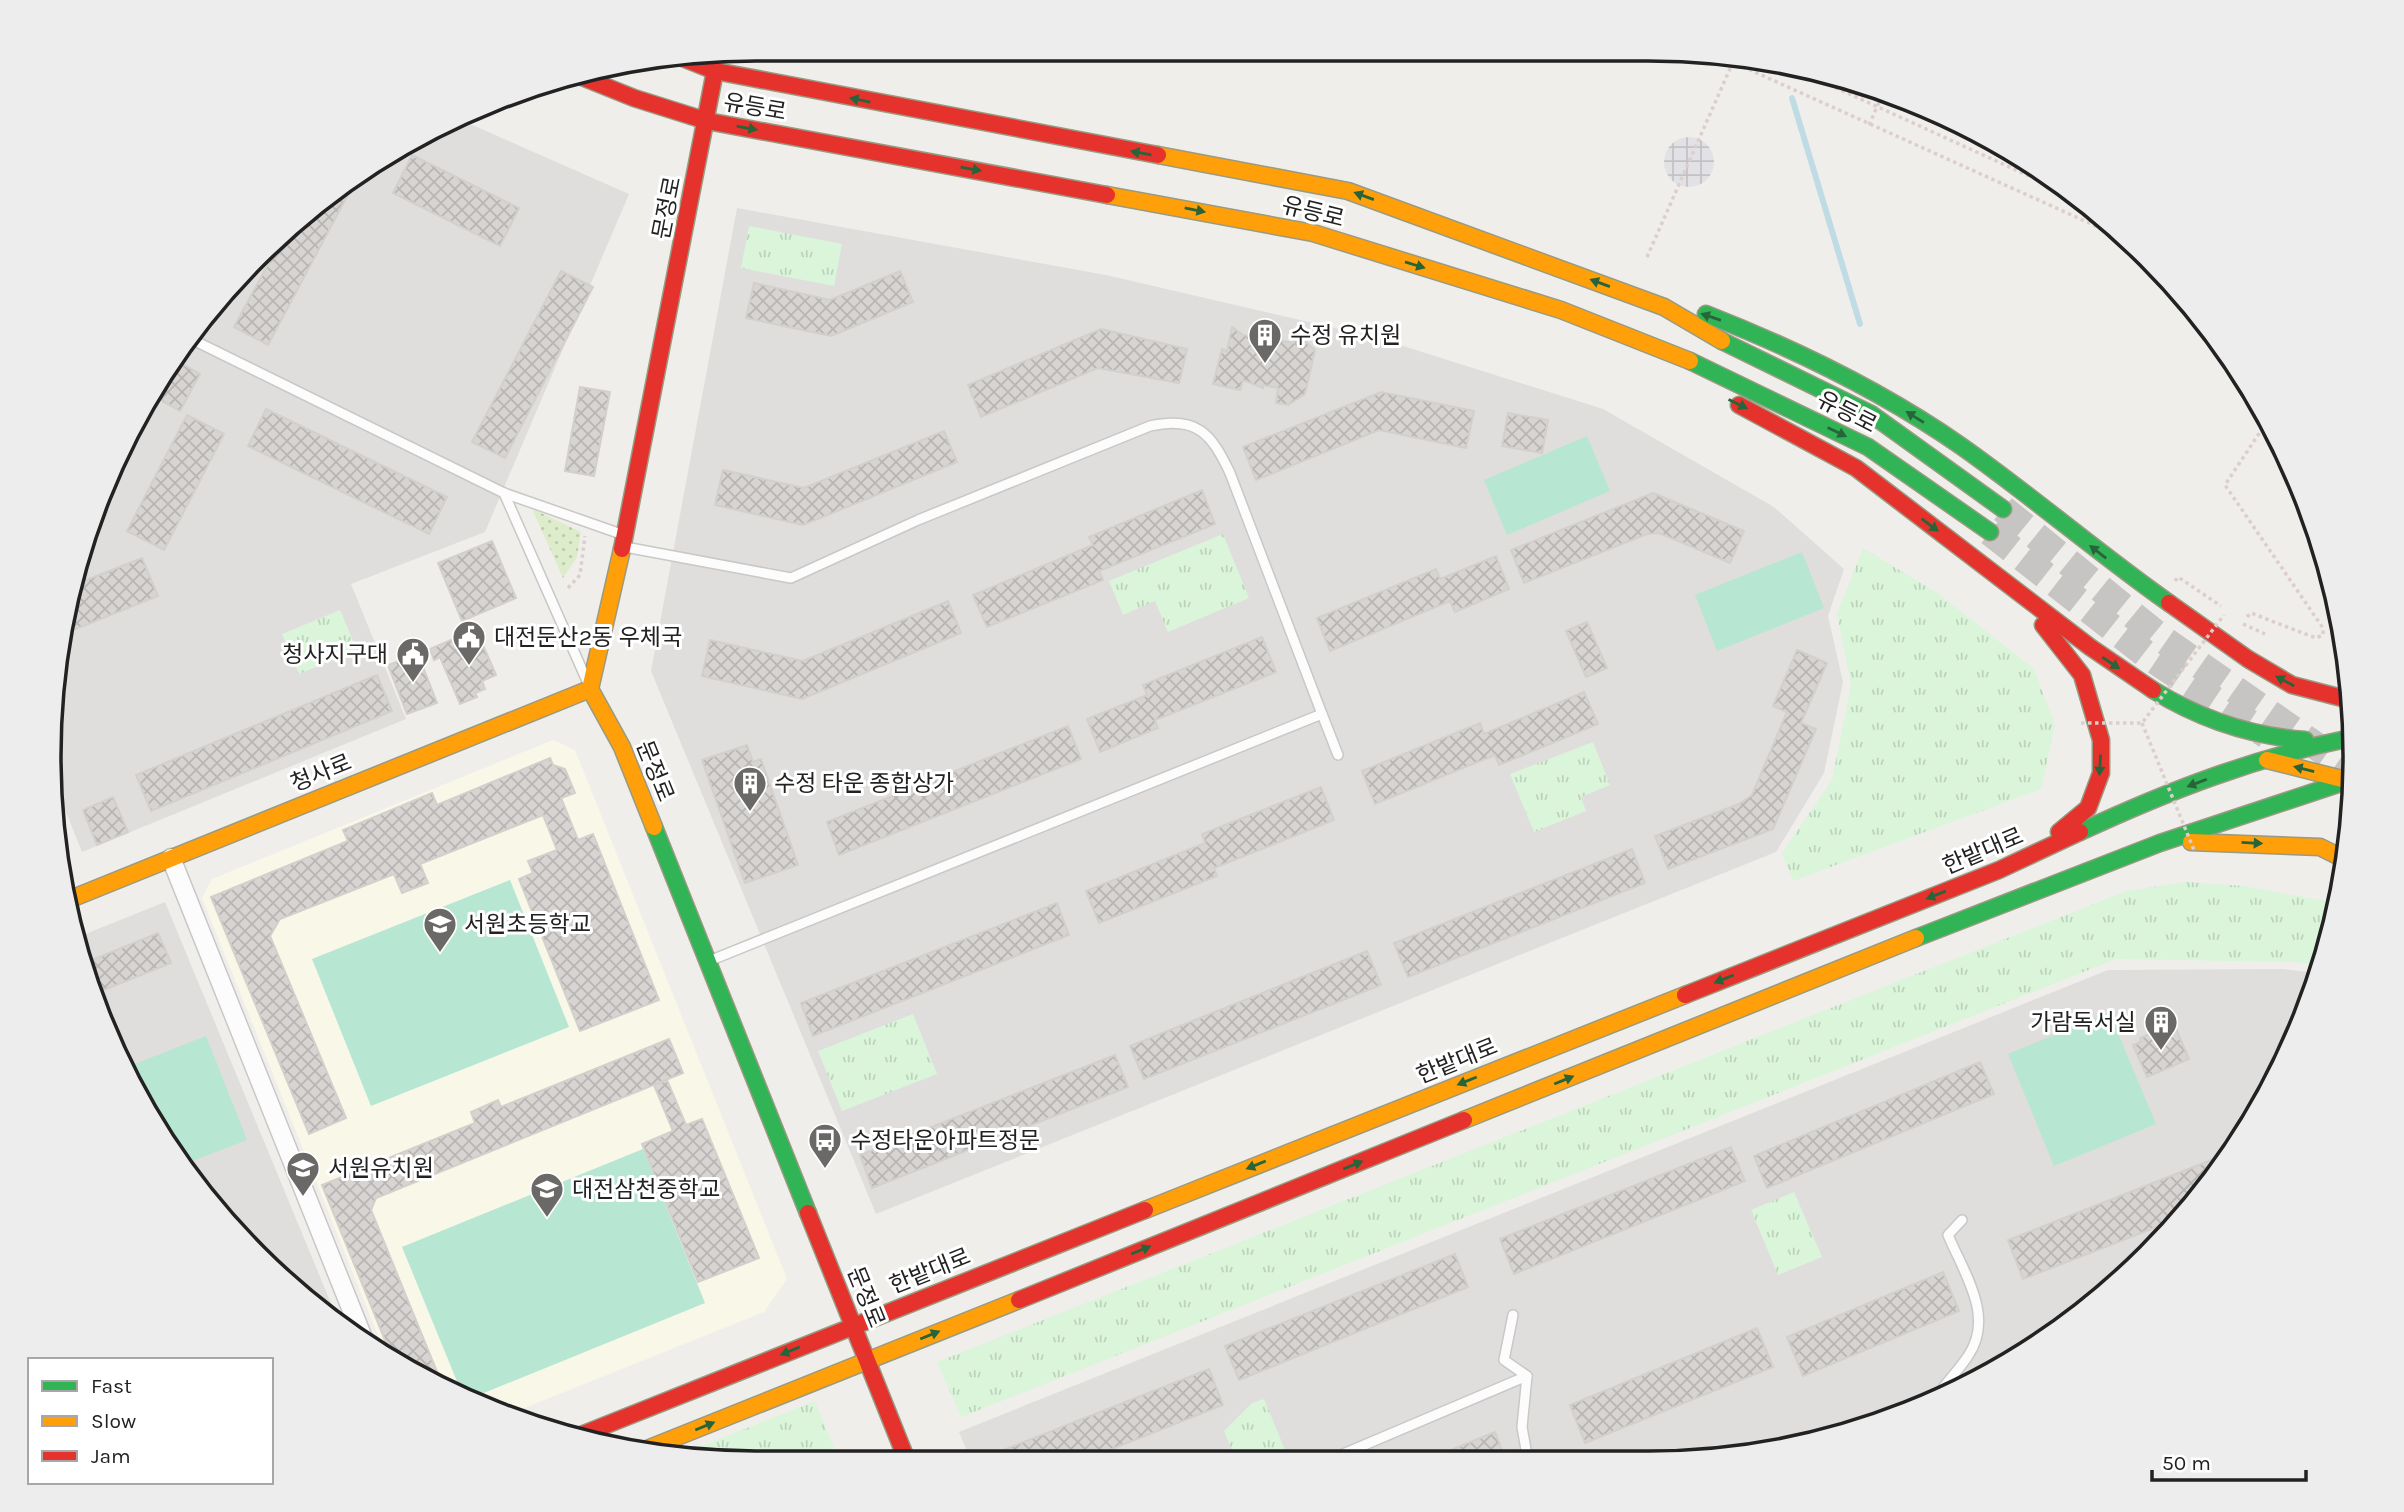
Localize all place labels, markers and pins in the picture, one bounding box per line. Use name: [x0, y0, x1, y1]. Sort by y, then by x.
building icon: 수정 유치원: [1246, 316, 1284, 365]
place label: 수정 유치원: [1290, 322, 1401, 349]
public building icon: 대전둔산2동 우체국: [450, 618, 488, 667]
place label: 대전둔산2동 우체국: [494, 624, 682, 651]
public building icon: 청사지구대: [394, 635, 432, 684]
place label: 청사지구대: [282, 641, 388, 668]
building icon: 수정 타운 종합상가: [731, 764, 769, 813]
place label: 수정 타운 종합상가: [774, 770, 954, 797]
school or university icon: 서원초등학교: [421, 905, 459, 954]
place label: 서원초등학교: [464, 911, 591, 938]
building icon: 가람독서실: [2142, 1003, 2180, 1052]
place label: 가람독서실: [2030, 1009, 2136, 1036]
bus stop icon: 수정타운아파트정문: [806, 1121, 844, 1170]
place label: 수정타운아파트정문: [850, 1127, 1040, 1154]
school or university icon: 서원유치원: [284, 1149, 322, 1198]
place label: 서원유치원: [328, 1155, 434, 1182]
school or university icon: 대전삼천중학교: [528, 1170, 566, 1219]
place label: 대전삼천중학교: [572, 1176, 720, 1203]

